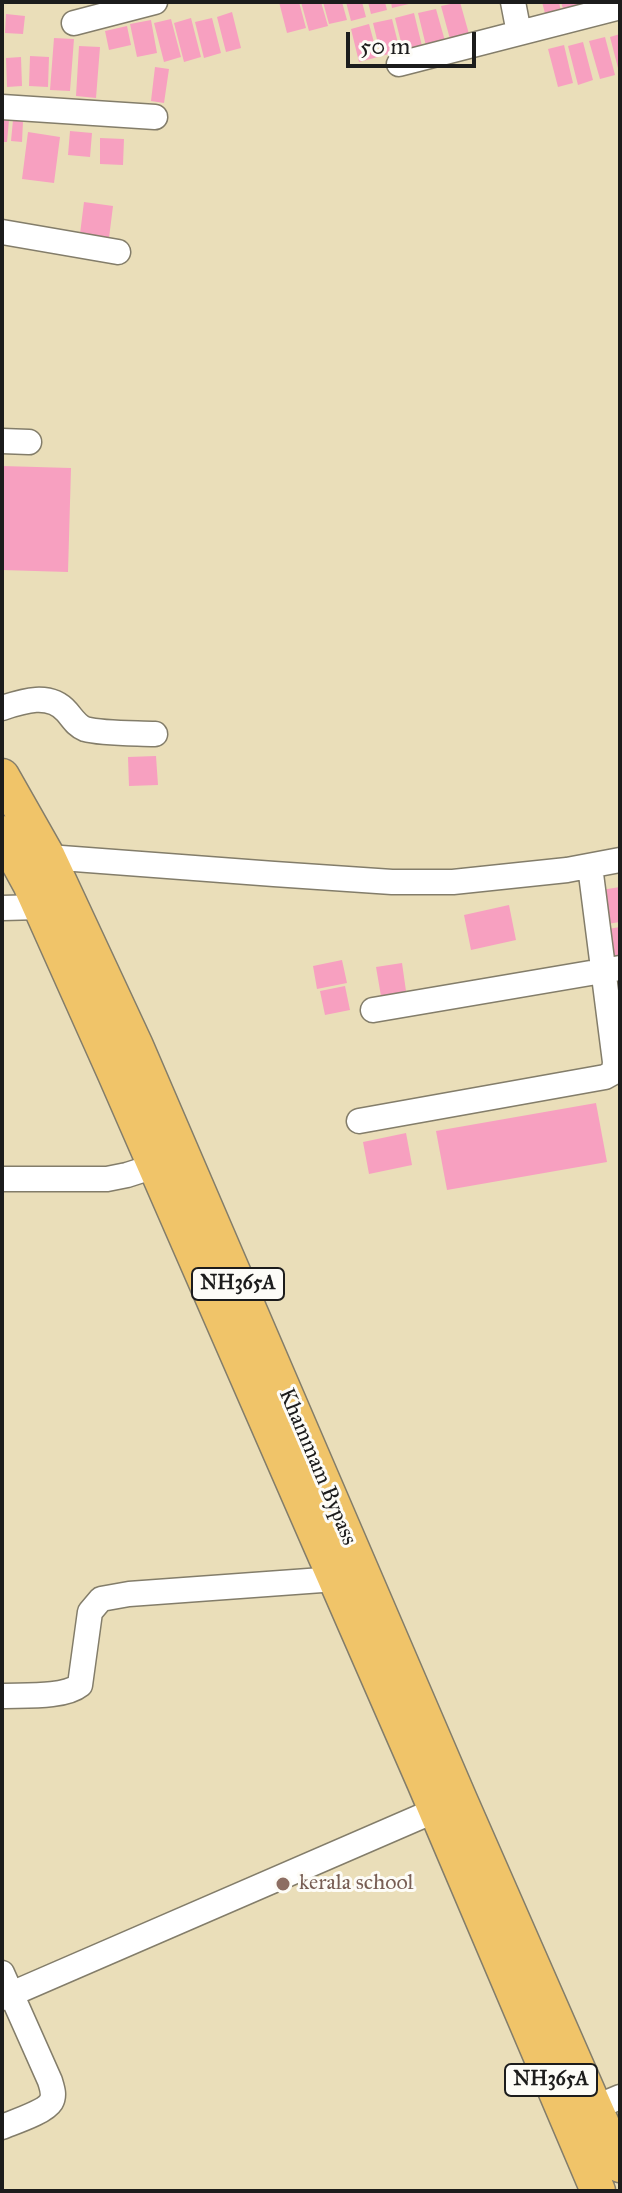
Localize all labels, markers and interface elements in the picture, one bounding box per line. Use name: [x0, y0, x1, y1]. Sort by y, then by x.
scale bar: [350, 16, 480, 66]
text: 50 m: [360, 31, 410, 61]
road number: NH365A: [192, 1268, 284, 1300]
street label: Khammam Bypass: [272, 1385, 362, 1549]
place label: kerala school: [299, 1871, 414, 1897]
marker: kerala school: [274, 1875, 292, 1893]
road number: NH365A: [505, 2064, 597, 2096]

